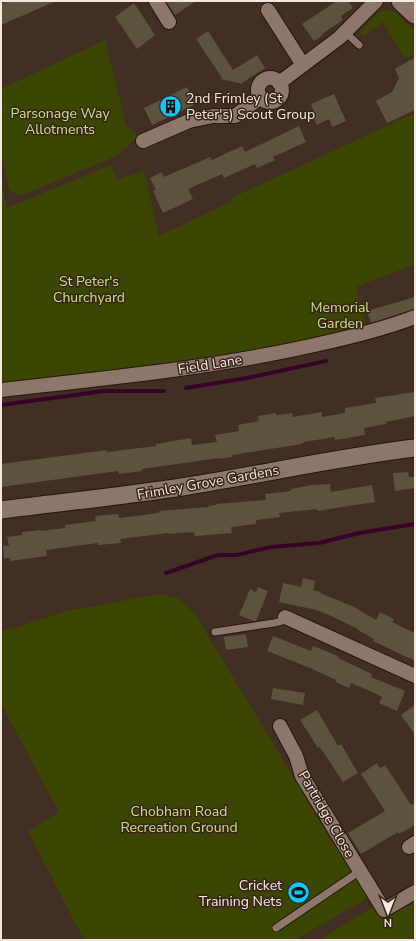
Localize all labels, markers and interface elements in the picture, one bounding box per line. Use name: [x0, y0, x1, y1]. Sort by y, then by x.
place label: 2nd Frimley (St Peter's) Scout Group: [186, 89, 315, 124]
building icon: 2nd Frimley (St Peter's) Scout Group: [157, 93, 183, 119]
park label: Parsonage Way Allotments: [10, 104, 110, 139]
park label: St Peter's Churchyard: [53, 272, 125, 307]
park label: Memorial Garden: [310, 298, 370, 333]
street label: Field Lane: [177, 350, 243, 379]
street label: Frimley Grove Gardens: [136, 461, 281, 504]
street label: Partridge Close: [294, 767, 359, 861]
park label: Chobham Road Recreation Ground: [120, 802, 238, 837]
place label: Cricket Training Nets: [199, 876, 282, 911]
sports icon: Cricket Training Nets: [285, 880, 311, 906]
north arrow: [368, 893, 408, 933]
text: N: [384, 915, 392, 930]

